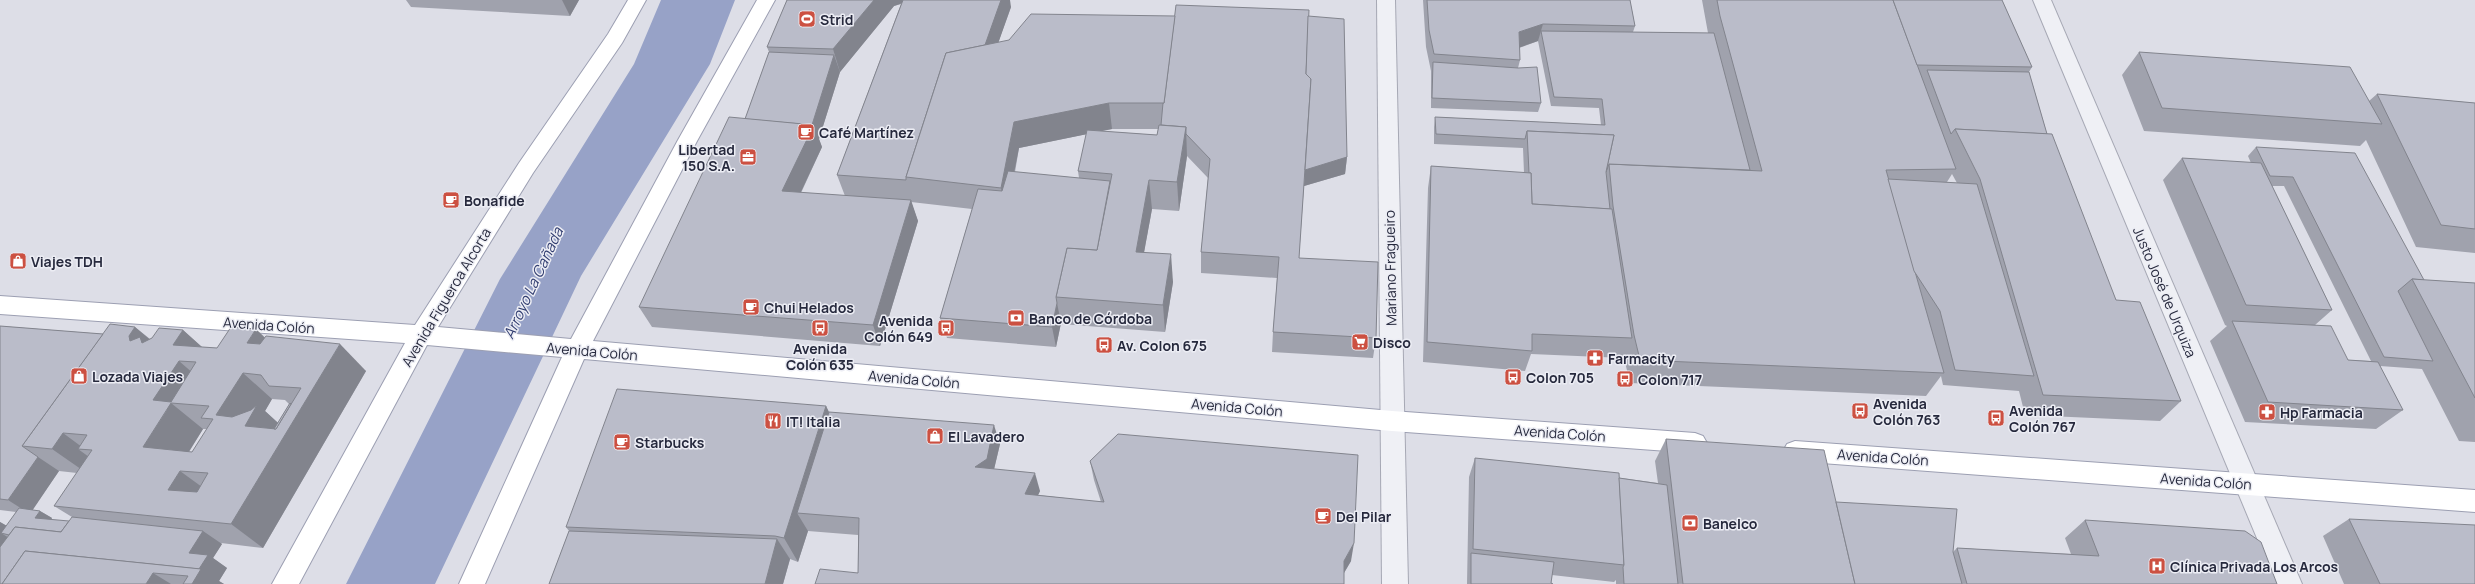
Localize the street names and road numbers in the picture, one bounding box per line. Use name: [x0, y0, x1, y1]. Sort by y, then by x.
street label: Mariano Fragueiro: [1379, 210, 1401, 326]
street label: Avenida Figueroa Alcorta: [397, 224, 495, 370]
street label: Justo José de Urquiza: [2129, 224, 2201, 360]
street label: Avenida Colón: [223, 312, 315, 338]
street label: Avenida Colón: [545, 338, 639, 364]
street label: Avenida Colón: [867, 366, 961, 392]
street label: Avenida Colón: [1190, 394, 1284, 420]
street label: Avenida Colón: [1514, 420, 1606, 446]
street label: Avenida Colón: [1837, 444, 1929, 470]
street label: Avenida Colón: [2160, 468, 2252, 494]

